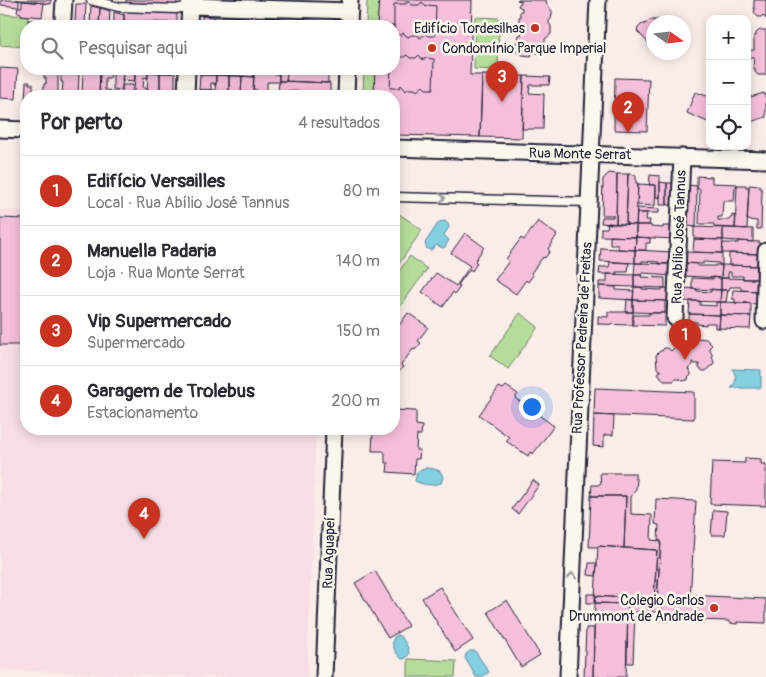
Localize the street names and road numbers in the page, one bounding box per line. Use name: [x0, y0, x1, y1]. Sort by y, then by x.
street label: Rua Monte Serrat: [529, 145, 632, 163]
street label: Rua Abílio José Tannus: [668, 169, 690, 304]
street label: Rua Professor Pedreira de Freitas: [568, 241, 596, 434]
street label: Rua Aguapeí: [319, 517, 339, 589]

